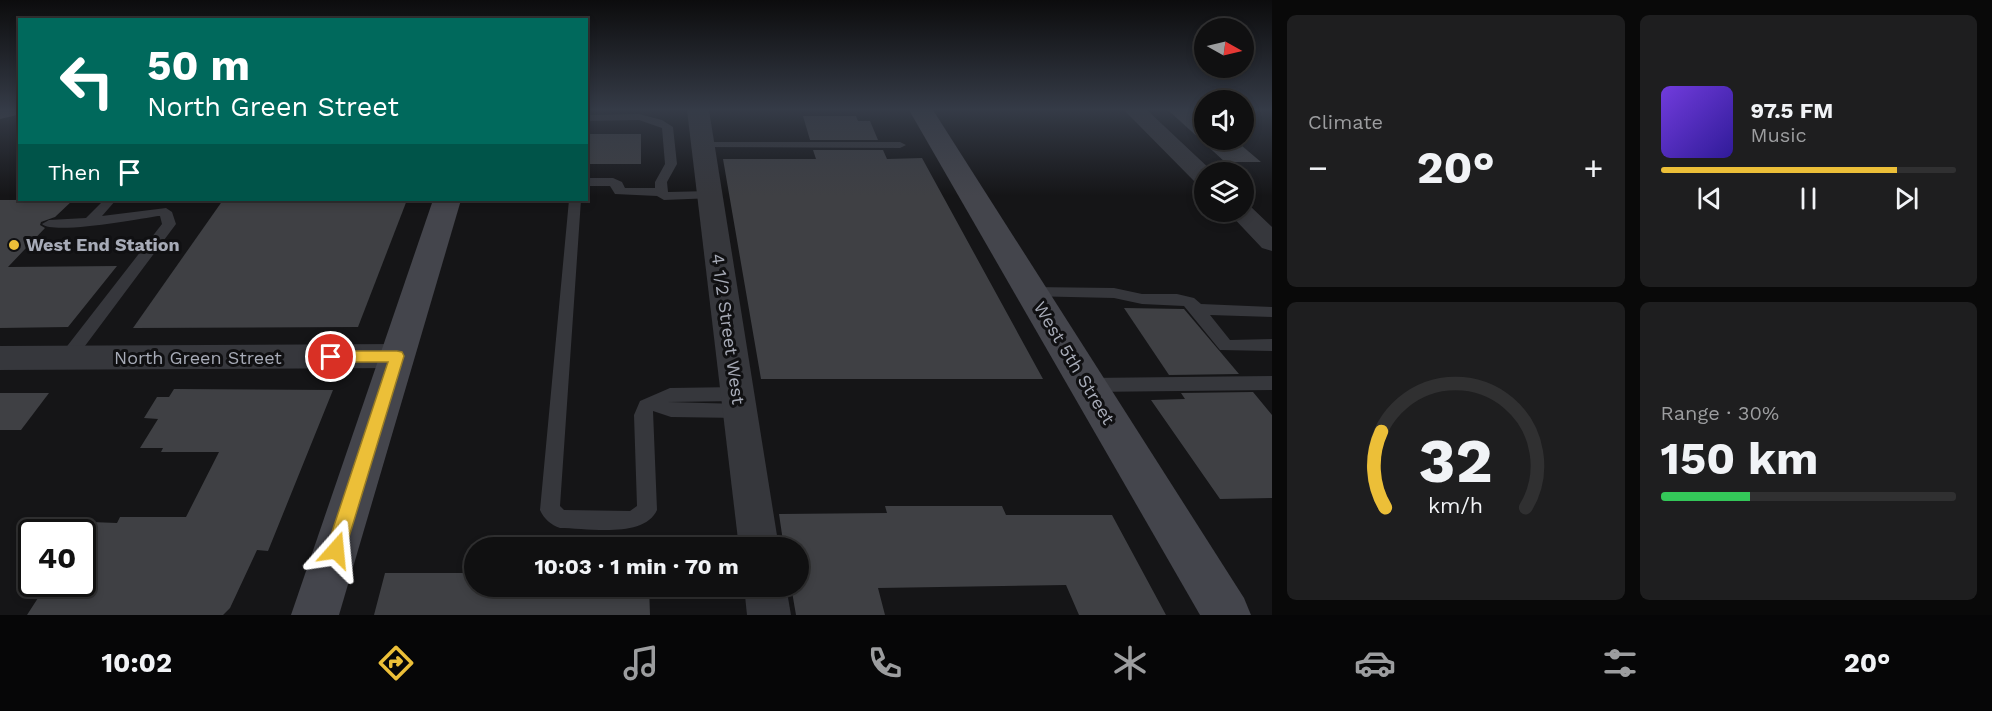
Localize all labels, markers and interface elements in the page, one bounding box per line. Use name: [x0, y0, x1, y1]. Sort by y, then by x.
north arrow: [1194, 18, 1254, 78]
map controls: [1194, 18, 1254, 222]
text: 50 m: [147, 41, 250, 90]
icon: left: [48, 42, 126, 120]
button: sound: [1194, 90, 1254, 150]
text: North Green Street: [147, 91, 399, 123]
text: 97.5 FM: [1751, 98, 1833, 123]
text: Climate: [1308, 110, 1383, 134]
text: Music: [1751, 123, 1807, 147]
text: 20°: [1417, 141, 1495, 194]
text: −: [1308, 148, 1328, 187]
text: +: [1584, 148, 1603, 187]
icon: arrive: [113, 156, 146, 189]
text: Then: [48, 160, 101, 185]
button: layers: [1194, 162, 1254, 222]
icon: previous: [1693, 182, 1726, 215]
icon: pause: [1792, 182, 1825, 215]
icon: next: [1890, 182, 1923, 215]
place label: West End Station: [26, 234, 180, 255]
marker: West End Station: [7, 238, 21, 252]
street label: 4 1/2 Street West: [708, 252, 750, 406]
street label: West 5th Street: [1029, 297, 1120, 428]
pin: [305, 331, 356, 382]
icon: arrive: [314, 340, 347, 373]
street label: North Green Street: [114, 347, 282, 368]
text: Range · 30%: [1661, 401, 1779, 425]
text: 32: [1419, 424, 1493, 497]
text: 150 km: [1661, 432, 1818, 485]
text: km/h: [1428, 493, 1483, 518]
position arrow: [304, 518, 368, 582]
speed limit sign: 40: [18, 519, 96, 597]
text: 10:03 · 1 min · 70 m: [534, 554, 739, 579]
icon: directions: [375, 642, 417, 684]
icon: music: [620, 642, 662, 684]
icon: phone: [864, 642, 906, 684]
icon: climate: [1109, 642, 1151, 684]
icon: car: [1354, 642, 1396, 684]
icon: filters: [1599, 642, 1641, 684]
text: 10:02: [101, 647, 172, 679]
text: 20°: [1844, 647, 1891, 679]

